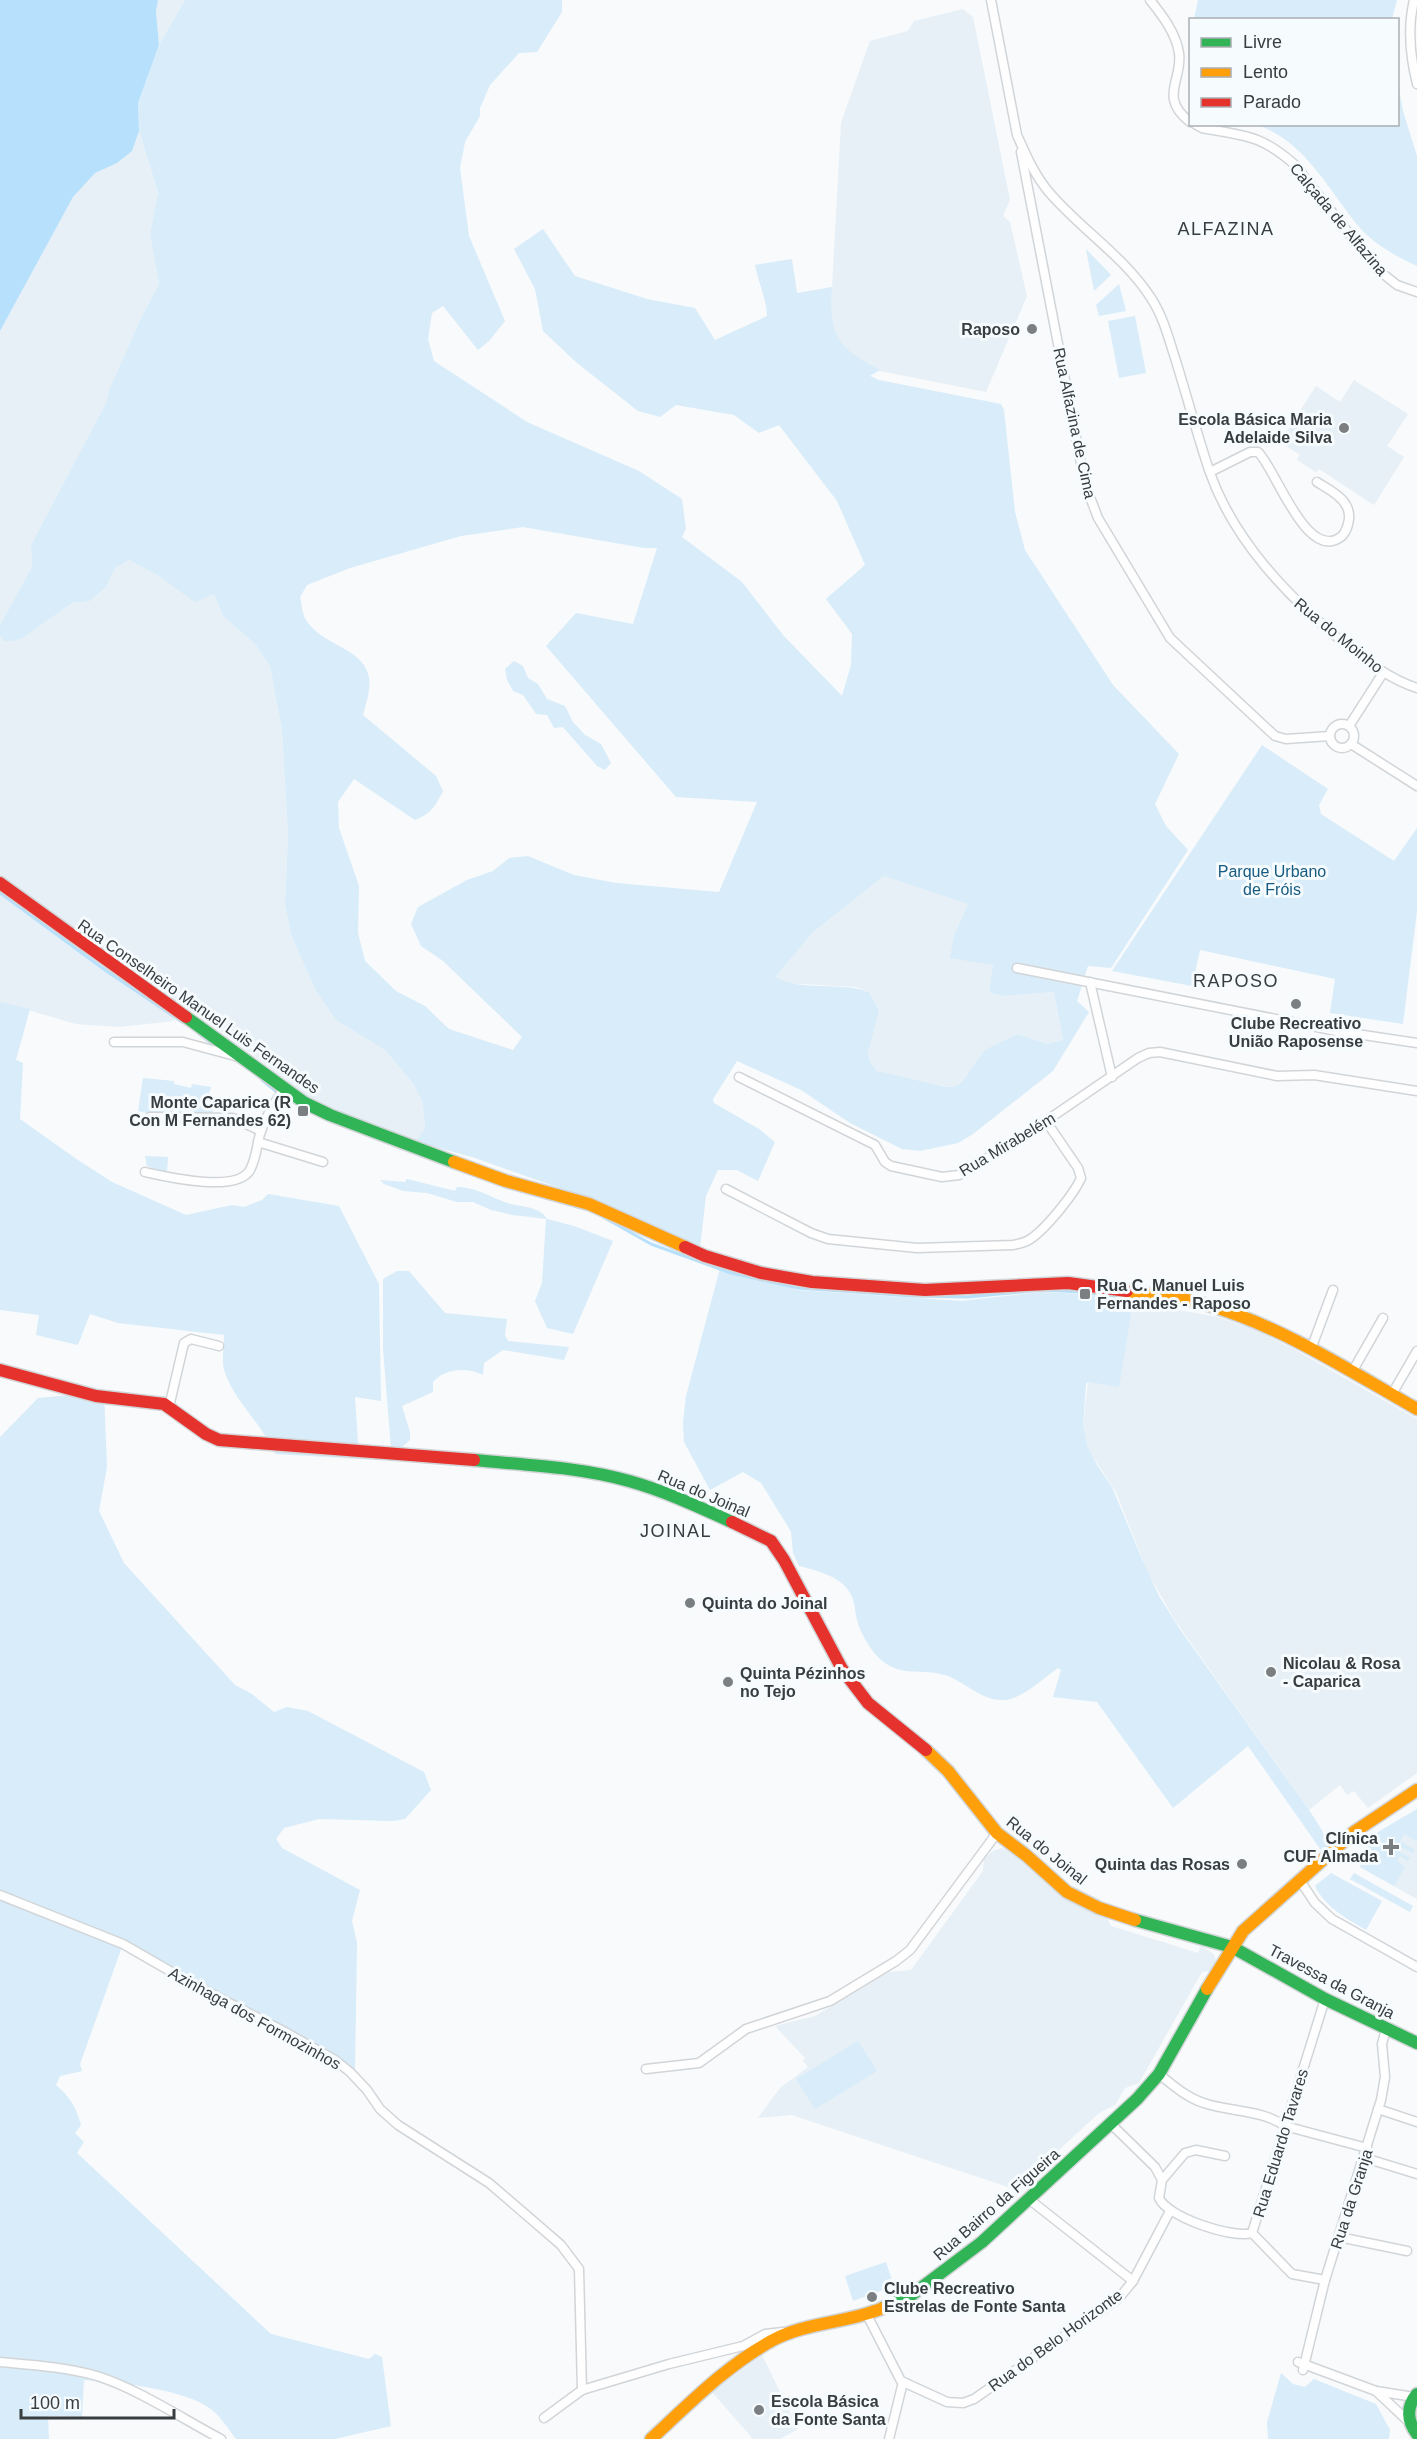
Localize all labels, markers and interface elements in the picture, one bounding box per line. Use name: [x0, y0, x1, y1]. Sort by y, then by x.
legend: [1189, 18, 1399, 126]
text: Livre: [1243, 32, 1282, 52]
text: Lento: [1243, 62, 1288, 82]
text: Parado: [1243, 92, 1301, 112]
street label: Calçada de Alfazina: [1287, 160, 1391, 279]
district label: ALFAZINA: [1177, 219, 1275, 239]
place label: Raposo: [961, 321, 1020, 338]
marker: Raposo: [1025, 322, 1039, 336]
street label: Rua Alfazina de Cima: [1050, 346, 1099, 500]
place label: Escola Básica Maria Adelaide Silva: [1178, 411, 1332, 446]
marker: Escola Básica Maria Adelaide Silva: [1337, 421, 1351, 435]
street label: Rua do Moinho: [1291, 595, 1386, 676]
park label: Parque Urbano de Fróis: [1218, 863, 1326, 898]
street label: Rua Conselheiro Manuel Luis Fernandes: [75, 916, 323, 1097]
district label: RAPOSO: [1193, 971, 1279, 991]
marker: Clube Recreativo União Raposense: [1289, 997, 1303, 1011]
place label: Clube Recreativo União Raposense: [1229, 1015, 1363, 1050]
place label: Monte Caparica (R Con M Fernandes 62): [129, 1094, 291, 1129]
marker: Monte Caparica (R Con M Fernandes 62): [296, 1104, 310, 1118]
street label: Rua Mirabelém: [956, 1109, 1058, 1180]
place label: Rua C. Manuel Luis Fernandes - Raposo: [1097, 1277, 1251, 1312]
marker: Rua C. Manuel Luis Fernandes - Raposo: [1078, 1287, 1092, 1301]
street label: Rua do Joinal: [655, 1467, 752, 1520]
district label: JOINAL: [640, 1521, 712, 1541]
place label: Quinta do Joinal: [702, 1595, 827, 1612]
marker: Quinta do Joinal: [683, 1596, 697, 1610]
place label: Nicolau & Rosa - Caparica: [1283, 1655, 1400, 1690]
place label: Quinta Pézinhos no Tejo: [740, 1665, 865, 1700]
marker: Nicolau & Rosa - Caparica: [1264, 1665, 1278, 1679]
marker: Quinta Pézinhos no Tejo: [721, 1675, 735, 1689]
street label: Rua do Joinal: [1003, 1813, 1090, 1888]
place label: Clínica CUF Almada: [1283, 1830, 1378, 1865]
marker: Clínica CUF Almada: [1382, 1838, 1400, 1856]
place label: Quinta das Rosas: [1095, 1856, 1230, 1873]
marker: Quinta das Rosas: [1235, 1857, 1249, 1871]
street label: Travessa da Granja: [1266, 1941, 1398, 2022]
street label: Azinhaga dos Formozinhos: [166, 1964, 344, 2073]
street label: Rua Eduardo Tavares: [1250, 2067, 1311, 2219]
street label: Rua Bairro da Figueira: [930, 2145, 1063, 2264]
street label: Rua da Granja: [1327, 2147, 1376, 2251]
place label: Clube Recreativo Estrelas de Fonte Santa: [884, 2280, 1065, 2315]
street label: Rua do Belo Horizonte: [985, 2286, 1125, 2395]
marker: Clube Recreativo Estrelas de Fonte Santa: [865, 2290, 879, 2304]
scale bar: [21, 2382, 174, 2420]
text: 100 m: [30, 2393, 80, 2413]
place label: Escola Básica da Fonte Santa: [771, 2393, 886, 2428]
marker: Escola Básica da Fonte Santa: [752, 2403, 766, 2417]

